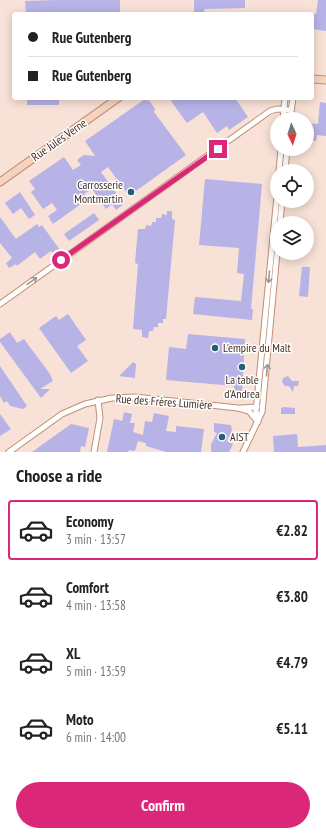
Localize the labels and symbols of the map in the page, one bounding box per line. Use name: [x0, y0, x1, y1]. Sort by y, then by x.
north arrow: [270, 112, 314, 156]
street label: Rue Jules Verne: [28, 115, 89, 164]
route end: [209, 140, 227, 158]
place label: Carrosserie Montmartin: [74, 177, 123, 206]
marker: Carrosserie Montmartin: [126, 187, 136, 197]
route start: [52, 251, 70, 269]
one-way arrow: [266, 270, 273, 283]
one-way arrow: [26, 277, 37, 285]
place label: L'empire du Malt: [223, 340, 292, 355]
marker: L'empire du Malt: [210, 343, 220, 353]
marker: La table d'Andrea: [237, 362, 247, 372]
one-way arrow: [263, 364, 270, 377]
place label: La table d'Andrea: [224, 372, 260, 401]
street label: Rue des Frères Lumière: [115, 391, 213, 412]
place label: AIST: [230, 429, 250, 444]
marker: AIST: [217, 432, 227, 442]

